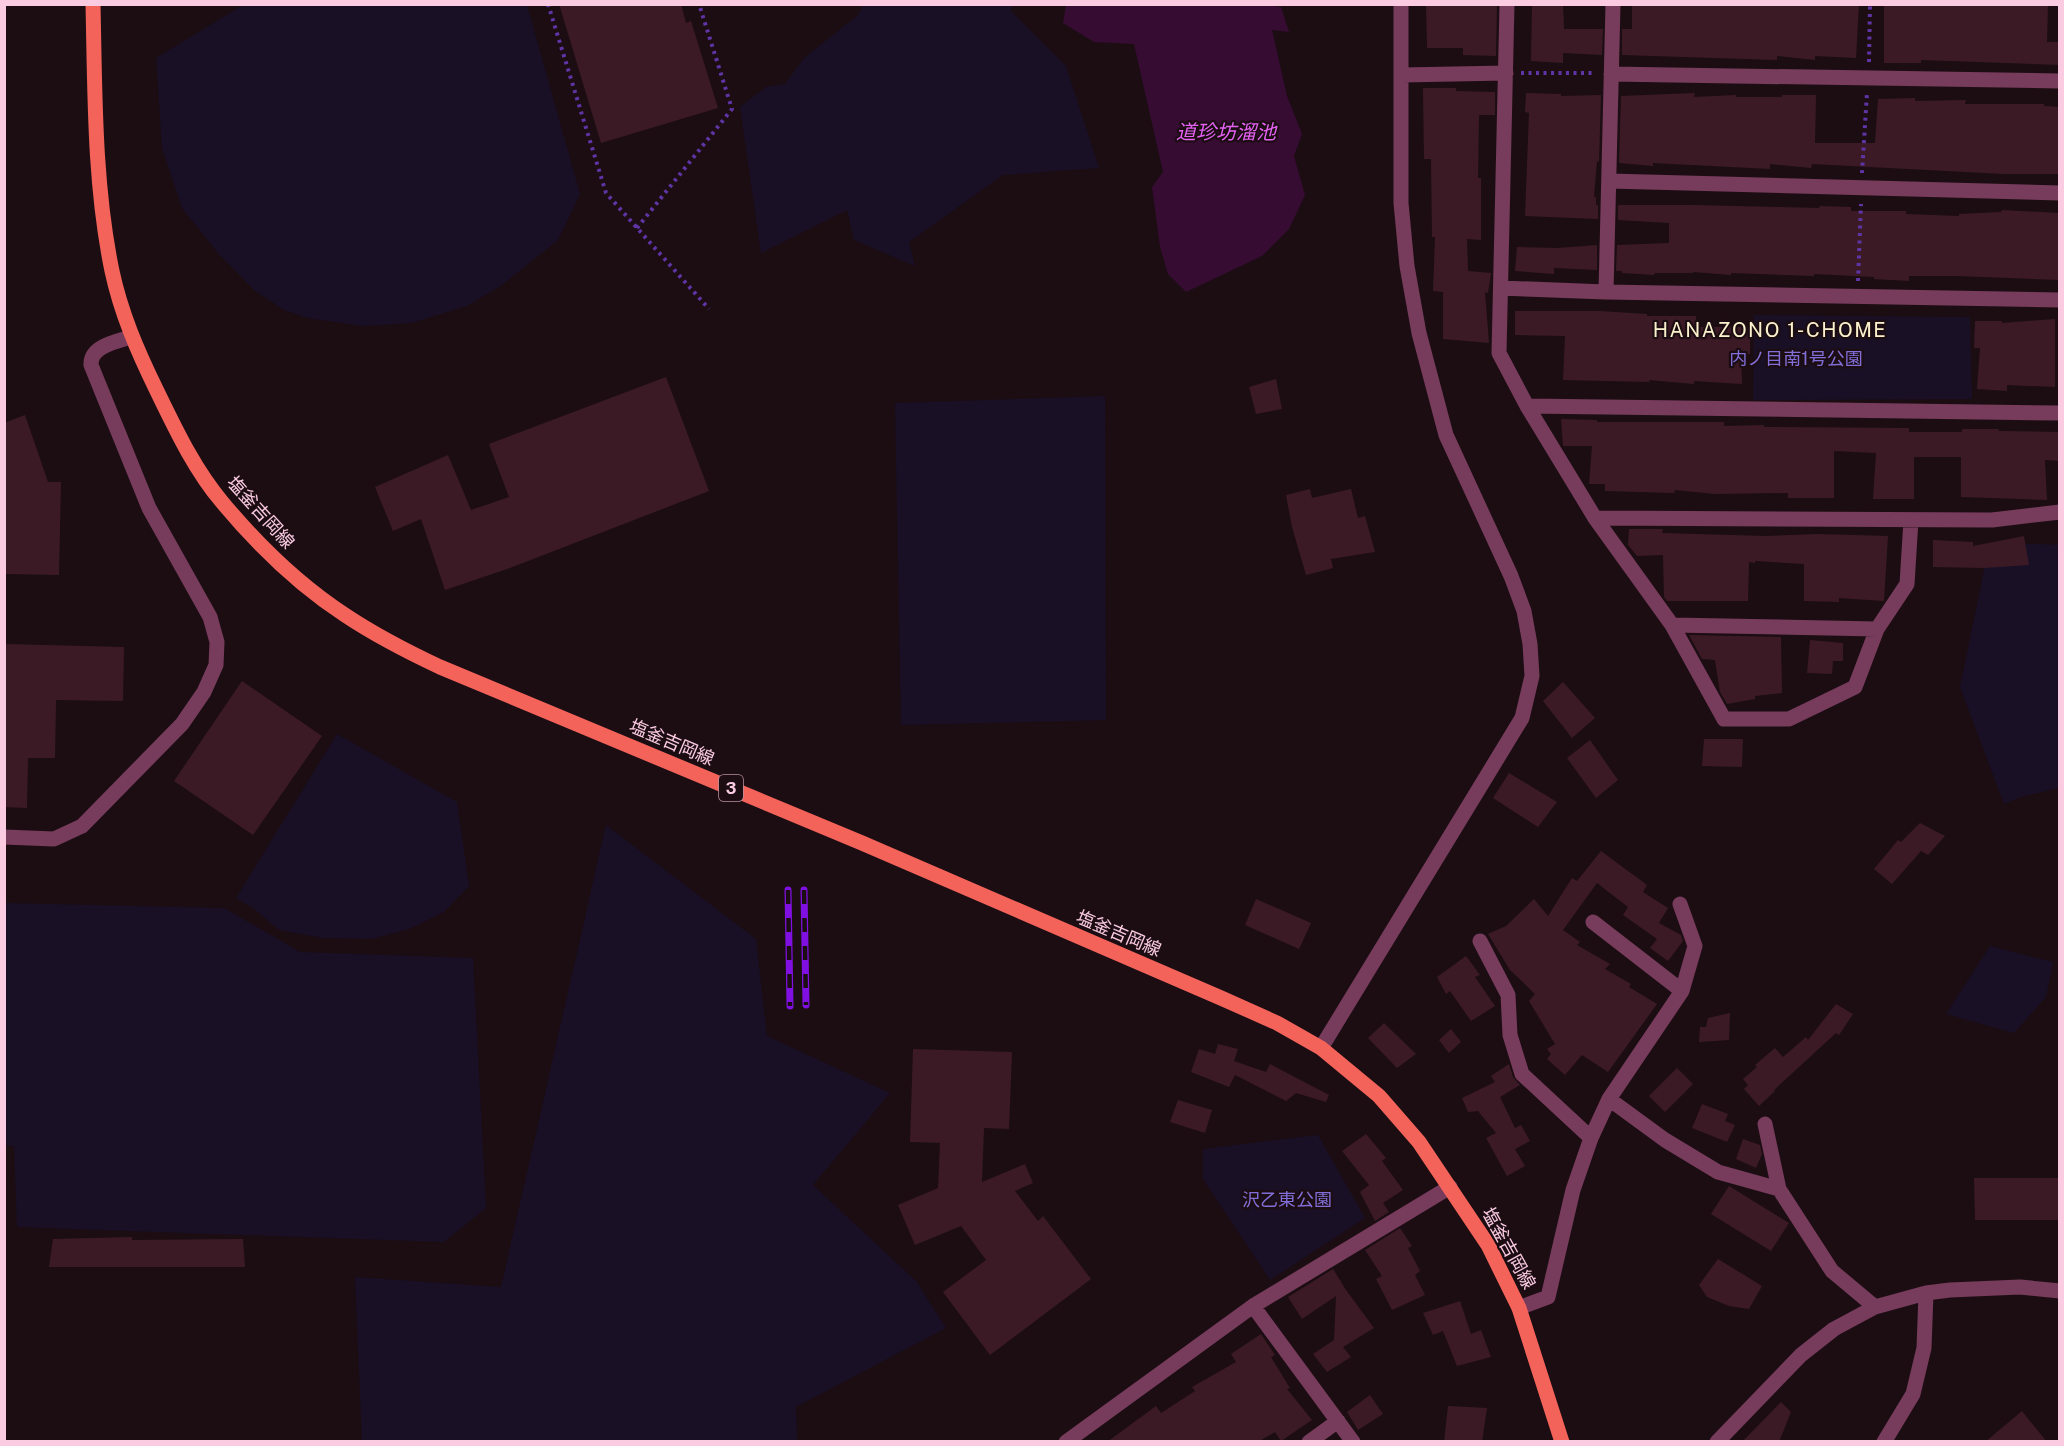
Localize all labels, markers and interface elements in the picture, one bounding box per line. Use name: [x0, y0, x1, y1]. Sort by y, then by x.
water label: 道珍坊溜池: [1176, 120, 1278, 144]
district label: HANAZONO 1-CHOME: [1653, 318, 1887, 342]
park label: 内ノ目南1号公園: [1729, 348, 1863, 369]
street label: 塩釜吉岡線: [223, 472, 299, 552]
street label: 塩釜吉岡線: [626, 715, 718, 769]
road number: 3: [719, 775, 743, 801]
street label: 塩釜吉岡線: [1073, 906, 1165, 960]
park label: 沢乙東公園: [1242, 1189, 1332, 1210]
street label: 塩釜吉岡線: [1478, 1204, 1540, 1292]

